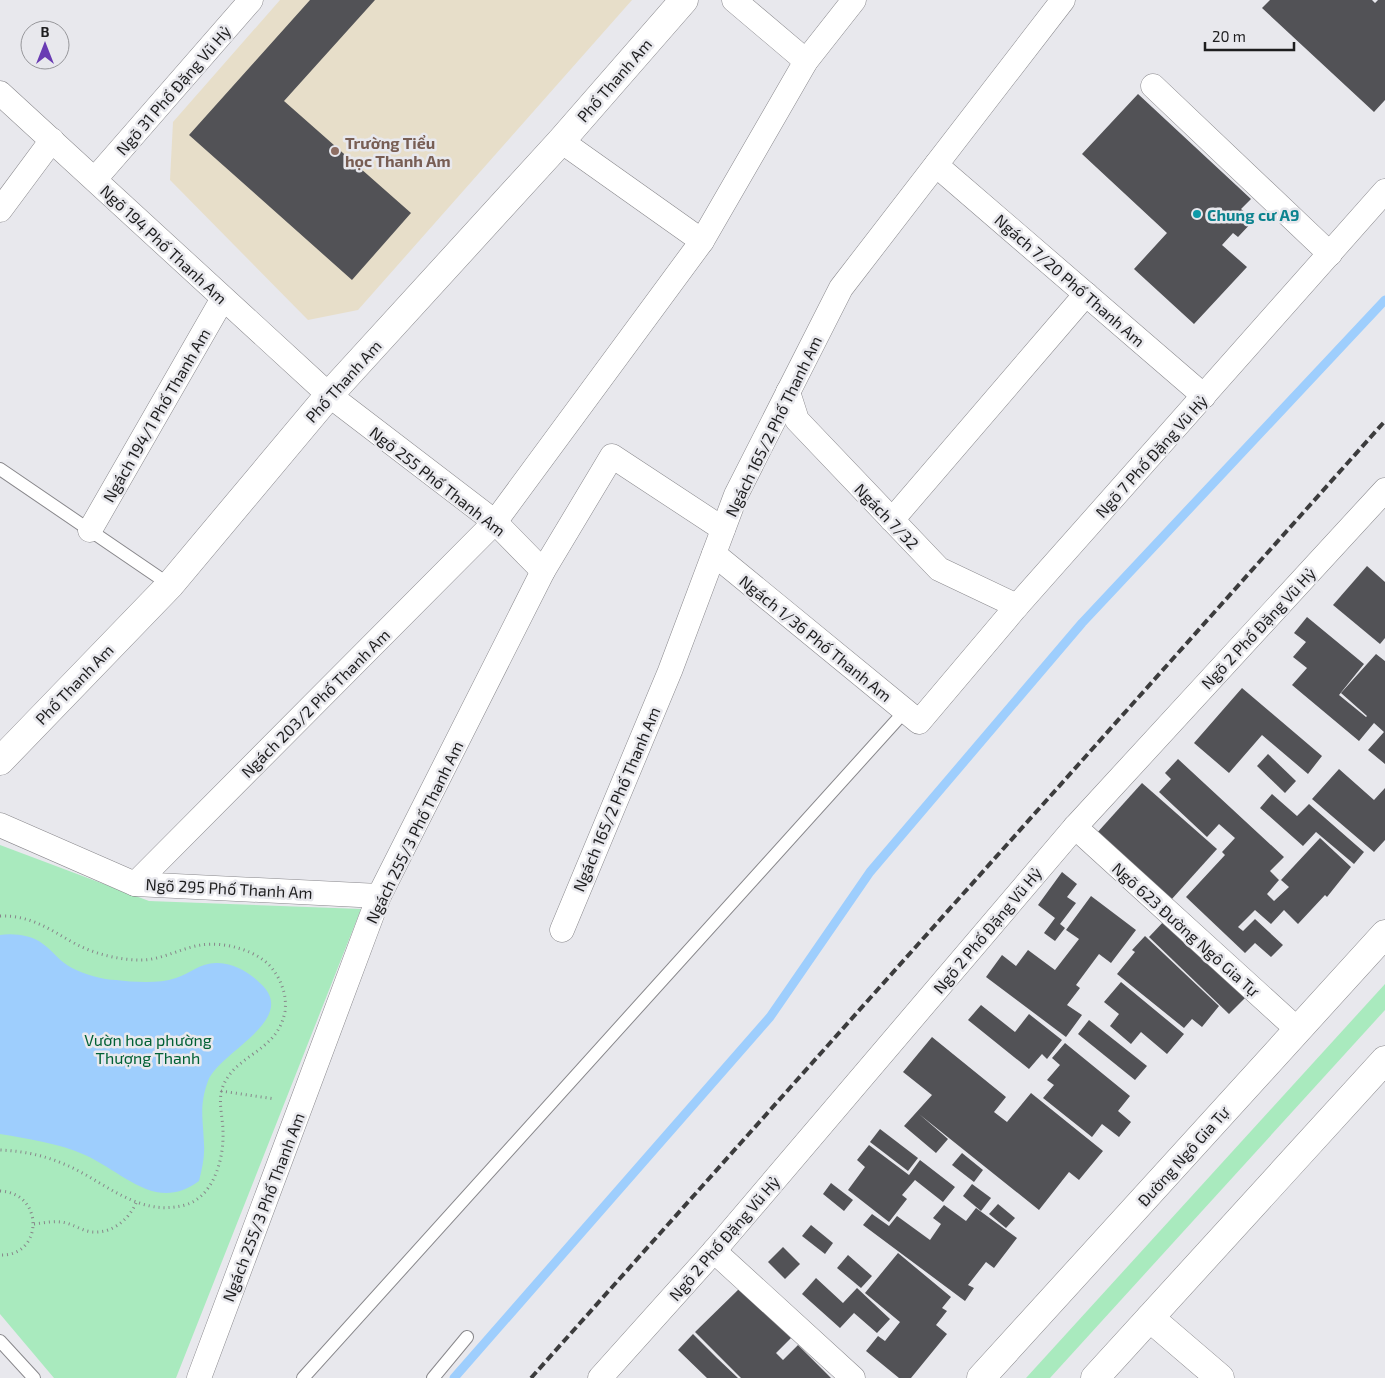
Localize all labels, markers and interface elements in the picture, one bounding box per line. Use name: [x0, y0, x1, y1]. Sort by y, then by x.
north arrow: [20, 20, 70, 70]
scale bar: [1205, 20, 1294, 52]
street label: Ngõ 31 Phố Đặng Vũ Hỷ: [112, 21, 235, 159]
text: B: [41, 23, 50, 40]
text: 20 m: [1212, 27, 1246, 45]
street label: Phố Thanh Am: [573, 34, 655, 126]
place label: Trường Tiểu học Thanh Am: [345, 133, 451, 170]
marker: Trường Tiểu học Thanh Am: [329, 145, 341, 157]
street label: Ngõ 194 Phố Thanh Am: [97, 180, 231, 308]
place label: Chung cư A9: [1207, 205, 1299, 224]
marker: Chung cư A9: [1191, 208, 1203, 220]
street label: Ngách 7/20 Phố Thanh Am: [991, 210, 1149, 350]
street label: Ngách 194/1 Phố Thanh Am: [98, 325, 214, 505]
street label: Ngách 165/2 Phố Thanh Am: [721, 333, 825, 519]
street label: Phố Thanh Am: [301, 336, 385, 426]
street label: Ngõ 7 Phố Đặng Vũ Hỷ: [1091, 391, 1211, 521]
street label: Ngõ 255 Phố Thanh Am: [366, 422, 510, 540]
street label: Ngách 7/32: [851, 479, 923, 553]
street label: Ngõ 2 Phố Đặng Vũ Hỷ: [1197, 563, 1319, 693]
street label: Ngách 1/36 Phố Thanh Am: [736, 571, 896, 705]
street label: Ngách 203/2 Phố Thanh Am: [237, 625, 393, 781]
street label: Phố Thanh Am: [31, 640, 117, 728]
street label: Ngách 165/2 Phố Thanh Am: [568, 704, 664, 894]
street label: Ngách 255/3 Phố Thanh Am: [361, 738, 467, 926]
street label: Ngõ 623 Đường Ngô Gia Tự: [1109, 858, 1264, 1000]
street label: Ngõ 2 Phố Đặng Vũ Hỷ: [929, 863, 1046, 997]
street label: Ngõ 295 Phố Thanh Am: [145, 874, 313, 902]
park label: Vườn hoa phường Thượng Thanh: [84, 1030, 212, 1067]
street label: Đường Ngô Gia Tự: [1133, 1102, 1233, 1210]
street label: Ngách 255/3 Phố Thanh Am: [218, 1110, 308, 1304]
street label: Ngõ 2 Phố Đặng Vũ Hỷ: [665, 1171, 784, 1304]

